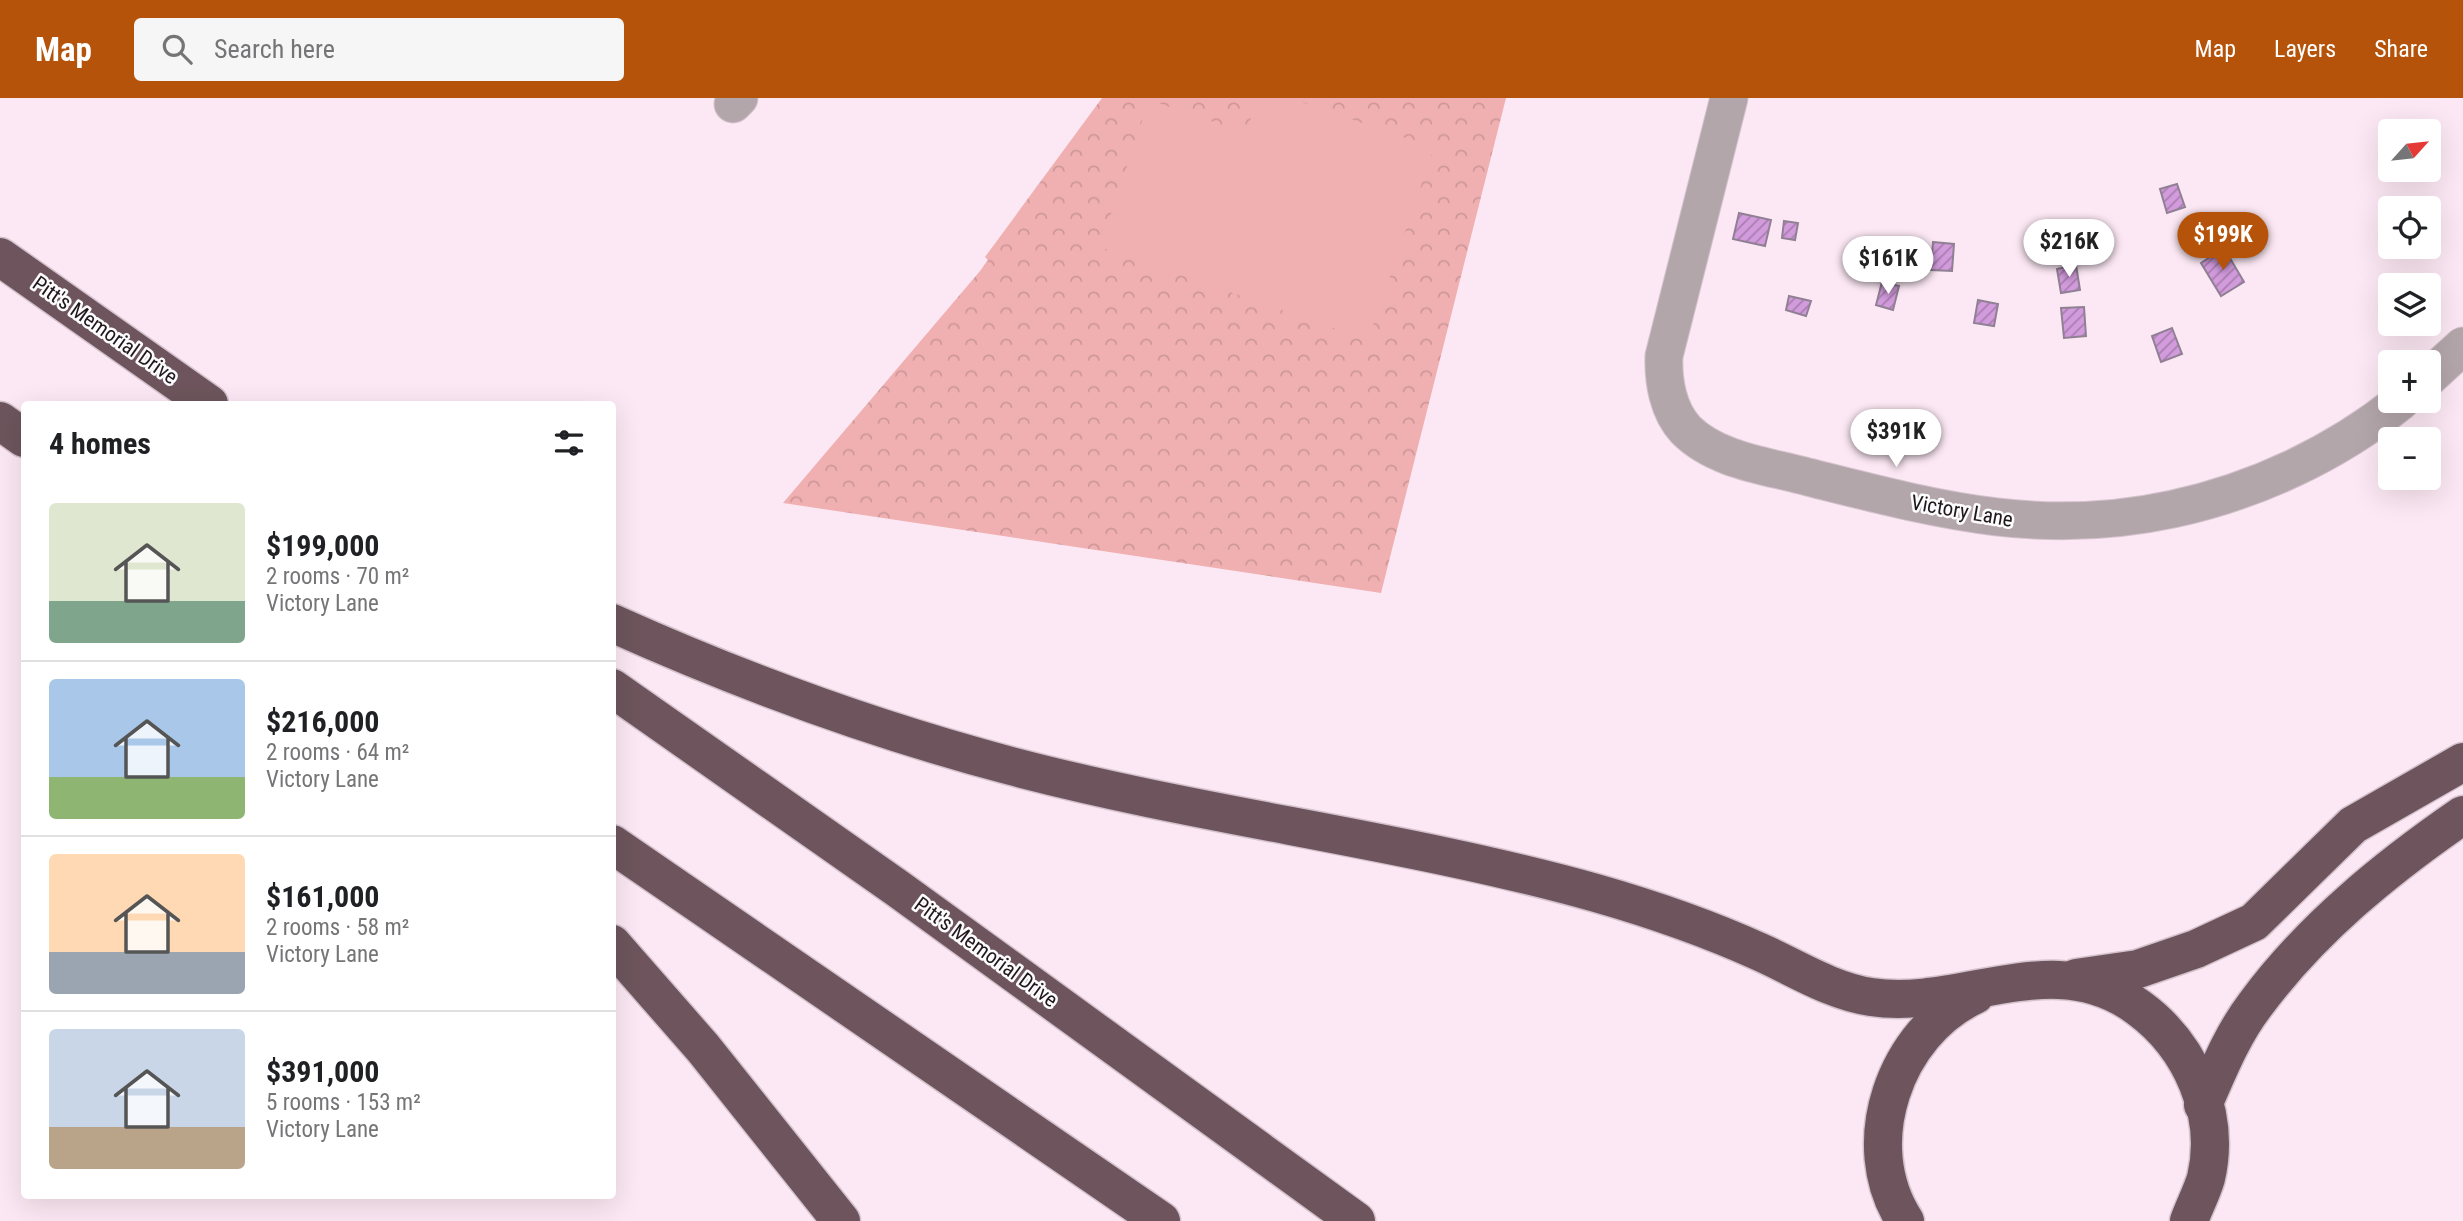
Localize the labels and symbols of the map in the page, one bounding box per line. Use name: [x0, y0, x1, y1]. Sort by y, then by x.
north arrow: [2378, 119, 2441, 182]
pin: $199K: [2174, 212, 2272, 272]
pin: $216K: [2020, 220, 2118, 279]
pin: $161K: [1839, 236, 1937, 296]
street label: Pitt's Memorial Drive: [28, 271, 182, 389]
pin: $391K: [1847, 410, 1945, 469]
street label: Victory Lane: [1909, 490, 2015, 532]
street label: Pitt's Memorial Drive: [910, 892, 1062, 1012]

